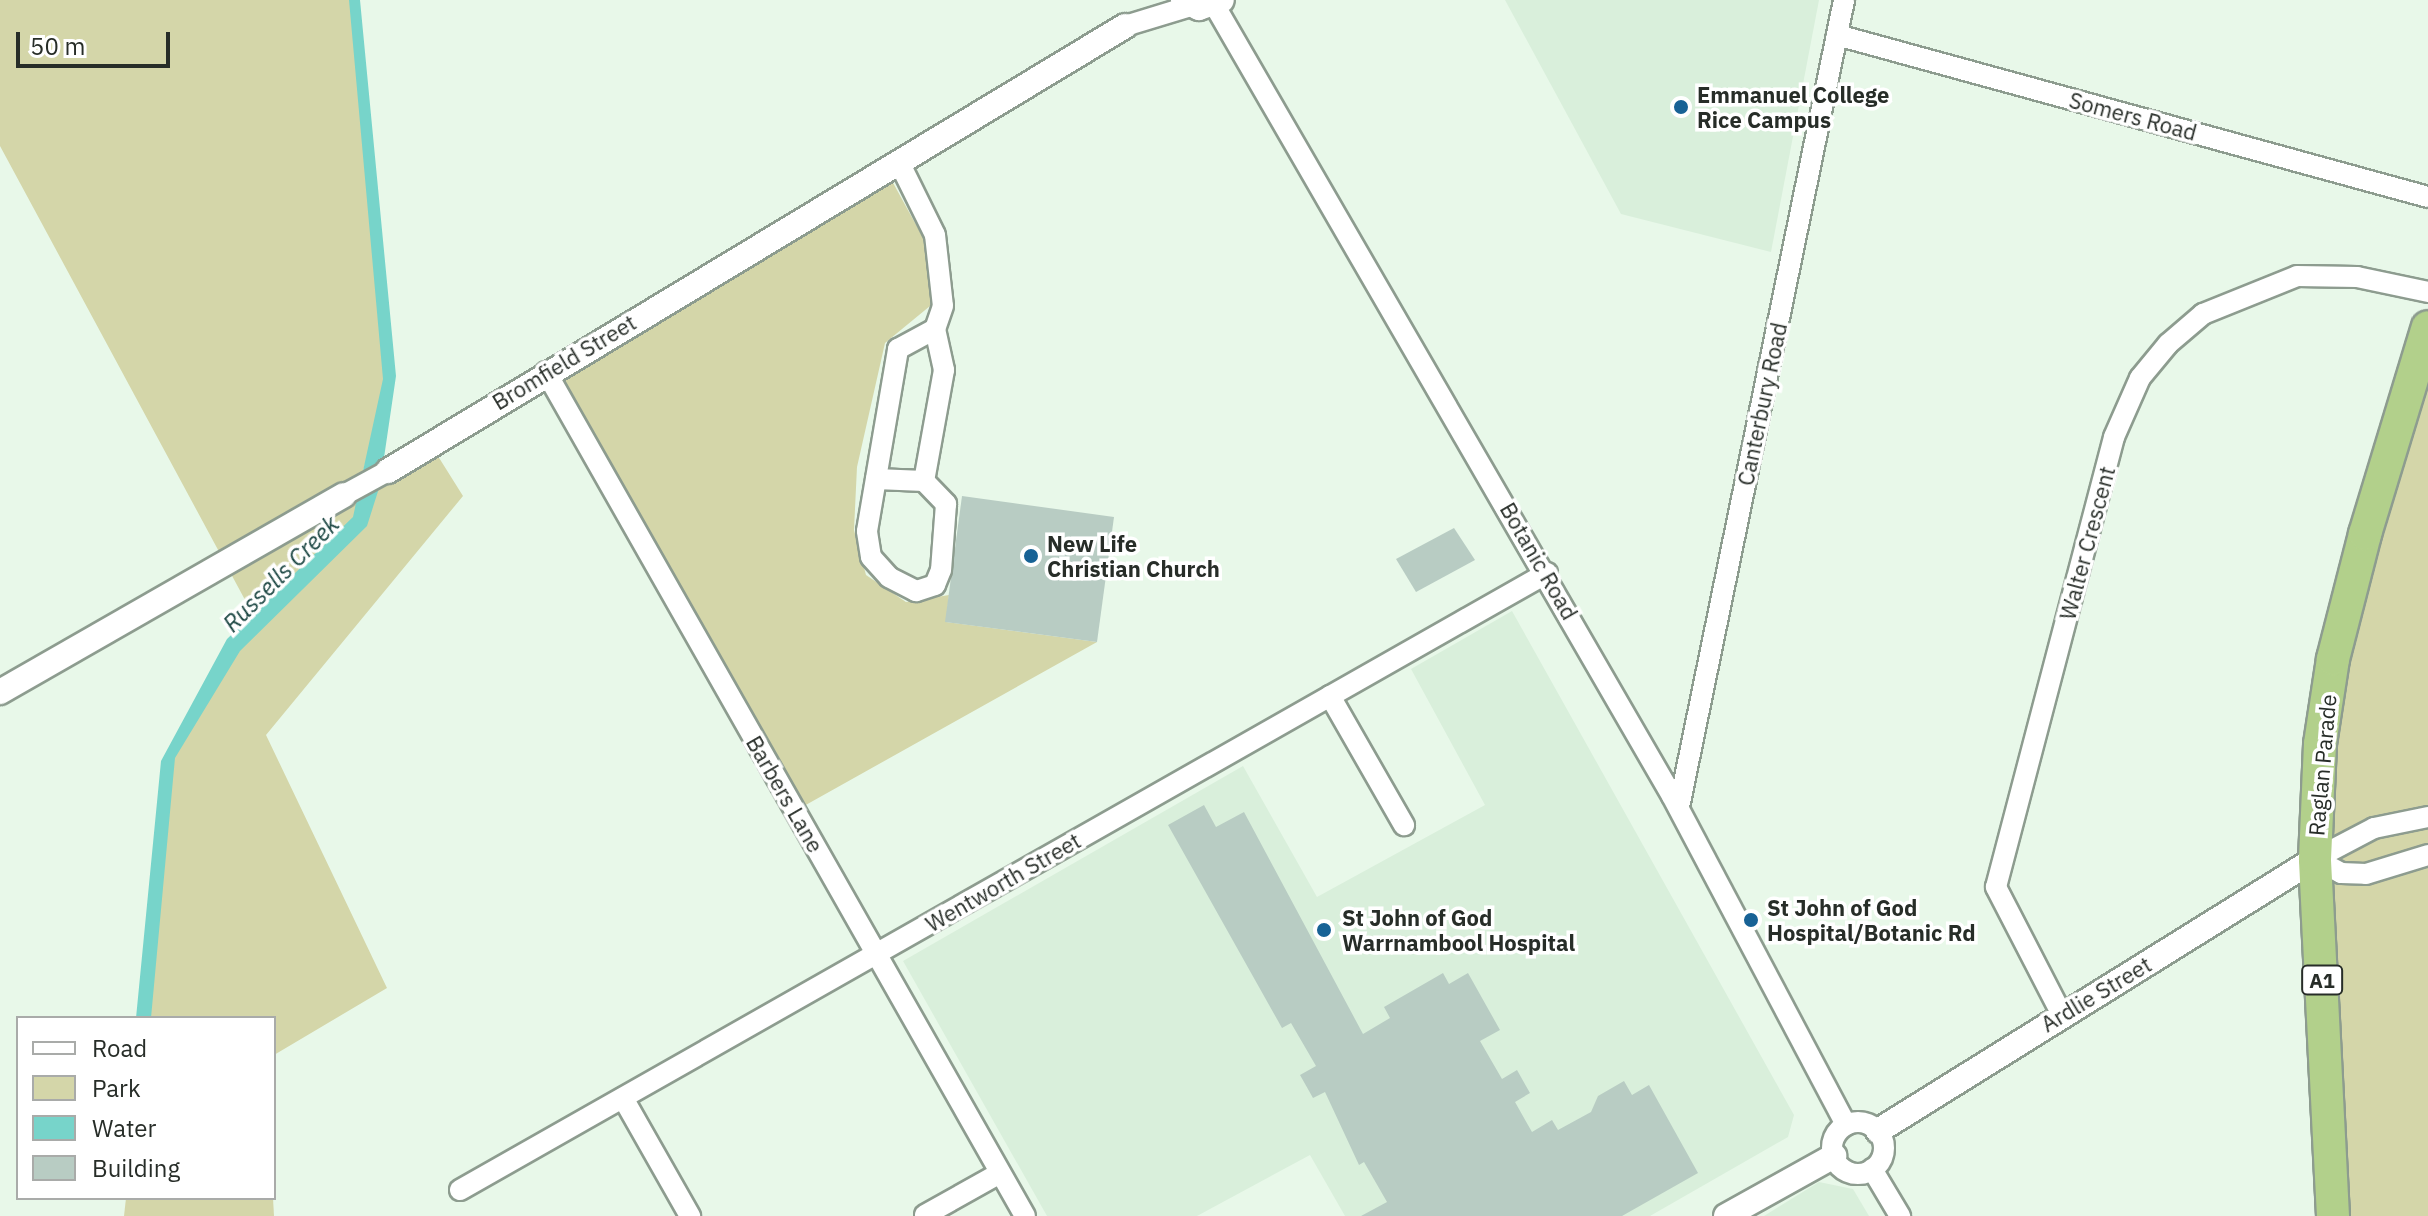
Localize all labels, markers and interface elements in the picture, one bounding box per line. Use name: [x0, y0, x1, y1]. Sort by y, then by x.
scale bar: [20, 16, 174, 66]
text: 50 m: [30, 30, 85, 62]
place label: Emmanuel College Rice Campus: [1697, 81, 1889, 132]
street label: Somers Road: [2066, 86, 2200, 146]
marker: Emmanuel College Rice Campus: [1672, 98, 1690, 116]
street label: Bromfield Street: [487, 309, 641, 415]
street label: Canterbury Road: [1732, 320, 1792, 488]
street label: Walter Crescent: [2054, 463, 2120, 623]
street label: Botanic Road: [1495, 498, 1583, 624]
water label: Russells Creek: [217, 510, 345, 638]
place label: New Life Christian Church: [1047, 530, 1220, 582]
marker: New Life Christian Church: [1022, 547, 1040, 565]
street label: Raglan Parade: [2303, 693, 2341, 837]
street label: Barbers Lane: [741, 731, 829, 857]
street label: Wentworth Street: [921, 827, 1085, 937]
place label: St John of God Hospital/Botanic Rd: [1767, 894, 1976, 946]
place label: St John of God Warrnambool Hospital: [1342, 904, 1575, 956]
marker: St John of God Hospital/Botanic Rd: [1742, 911, 1760, 929]
marker: St John of God Warrnambool Hospital: [1313, 919, 1335, 941]
street label: Ardlie Street: [2036, 951, 2156, 1037]
road number: A1: [2300, 964, 2344, 996]
legend: [16, 1016, 276, 1200]
text: Road: [92, 1032, 147, 1064]
text: Park: [92, 1072, 141, 1104]
text: Water: [92, 1112, 156, 1144]
text: Building: [92, 1152, 180, 1184]

